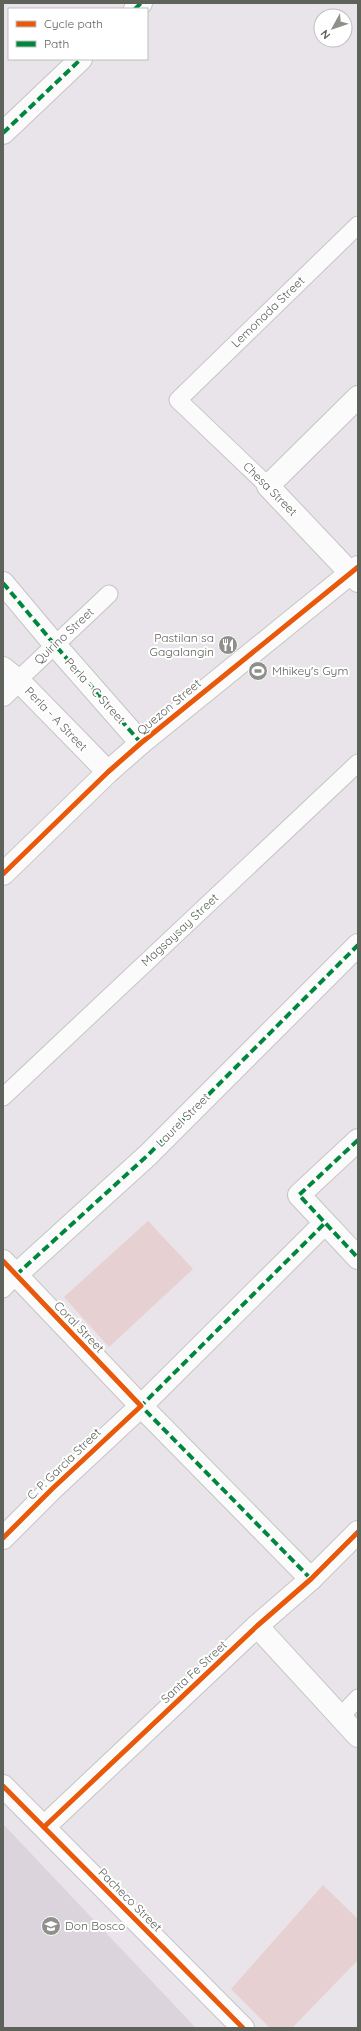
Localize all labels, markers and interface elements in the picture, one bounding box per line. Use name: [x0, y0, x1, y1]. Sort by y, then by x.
legend: [8, 8, 148, 60]
north arrow: [313, 8, 353, 48]
text: Cycle path: [44, 16, 103, 31]
text: N: [317, 27, 333, 42]
text: Path: [44, 36, 69, 51]
street label: Lemonada Street: [228, 273, 307, 350]
street label: Chesa Street: [240, 458, 301, 519]
street label: Quirino Street: [31, 604, 97, 667]
place label: Pastilan sa Gagalangin: [150, 630, 214, 659]
restaurant icon: Pastilan sa Gagalangin: [217, 634, 239, 656]
street label: Perla - C Street: [62, 655, 129, 727]
sports icon: Mhikey's Gym: [247, 660, 269, 682]
place label: Mhikey's Gym: [272, 663, 348, 678]
street label: Quezon Street: [134, 676, 204, 738]
street label: Perla - A Street: [22, 683, 91, 754]
street label: Magsaysay Street: [138, 890, 221, 969]
street label: Laurel Street: [152, 1089, 213, 1150]
street label: Coral Street: [51, 1298, 108, 1355]
street label: C. P. Garcia Street: [24, 1425, 104, 1503]
street label: Santa Fe Street: [157, 1637, 230, 1706]
street label: Pacheco Street: [95, 1865, 165, 1935]
school or university icon: Don Bosco: [40, 1915, 62, 1937]
place label: Don Bosco: [65, 1918, 125, 1933]

